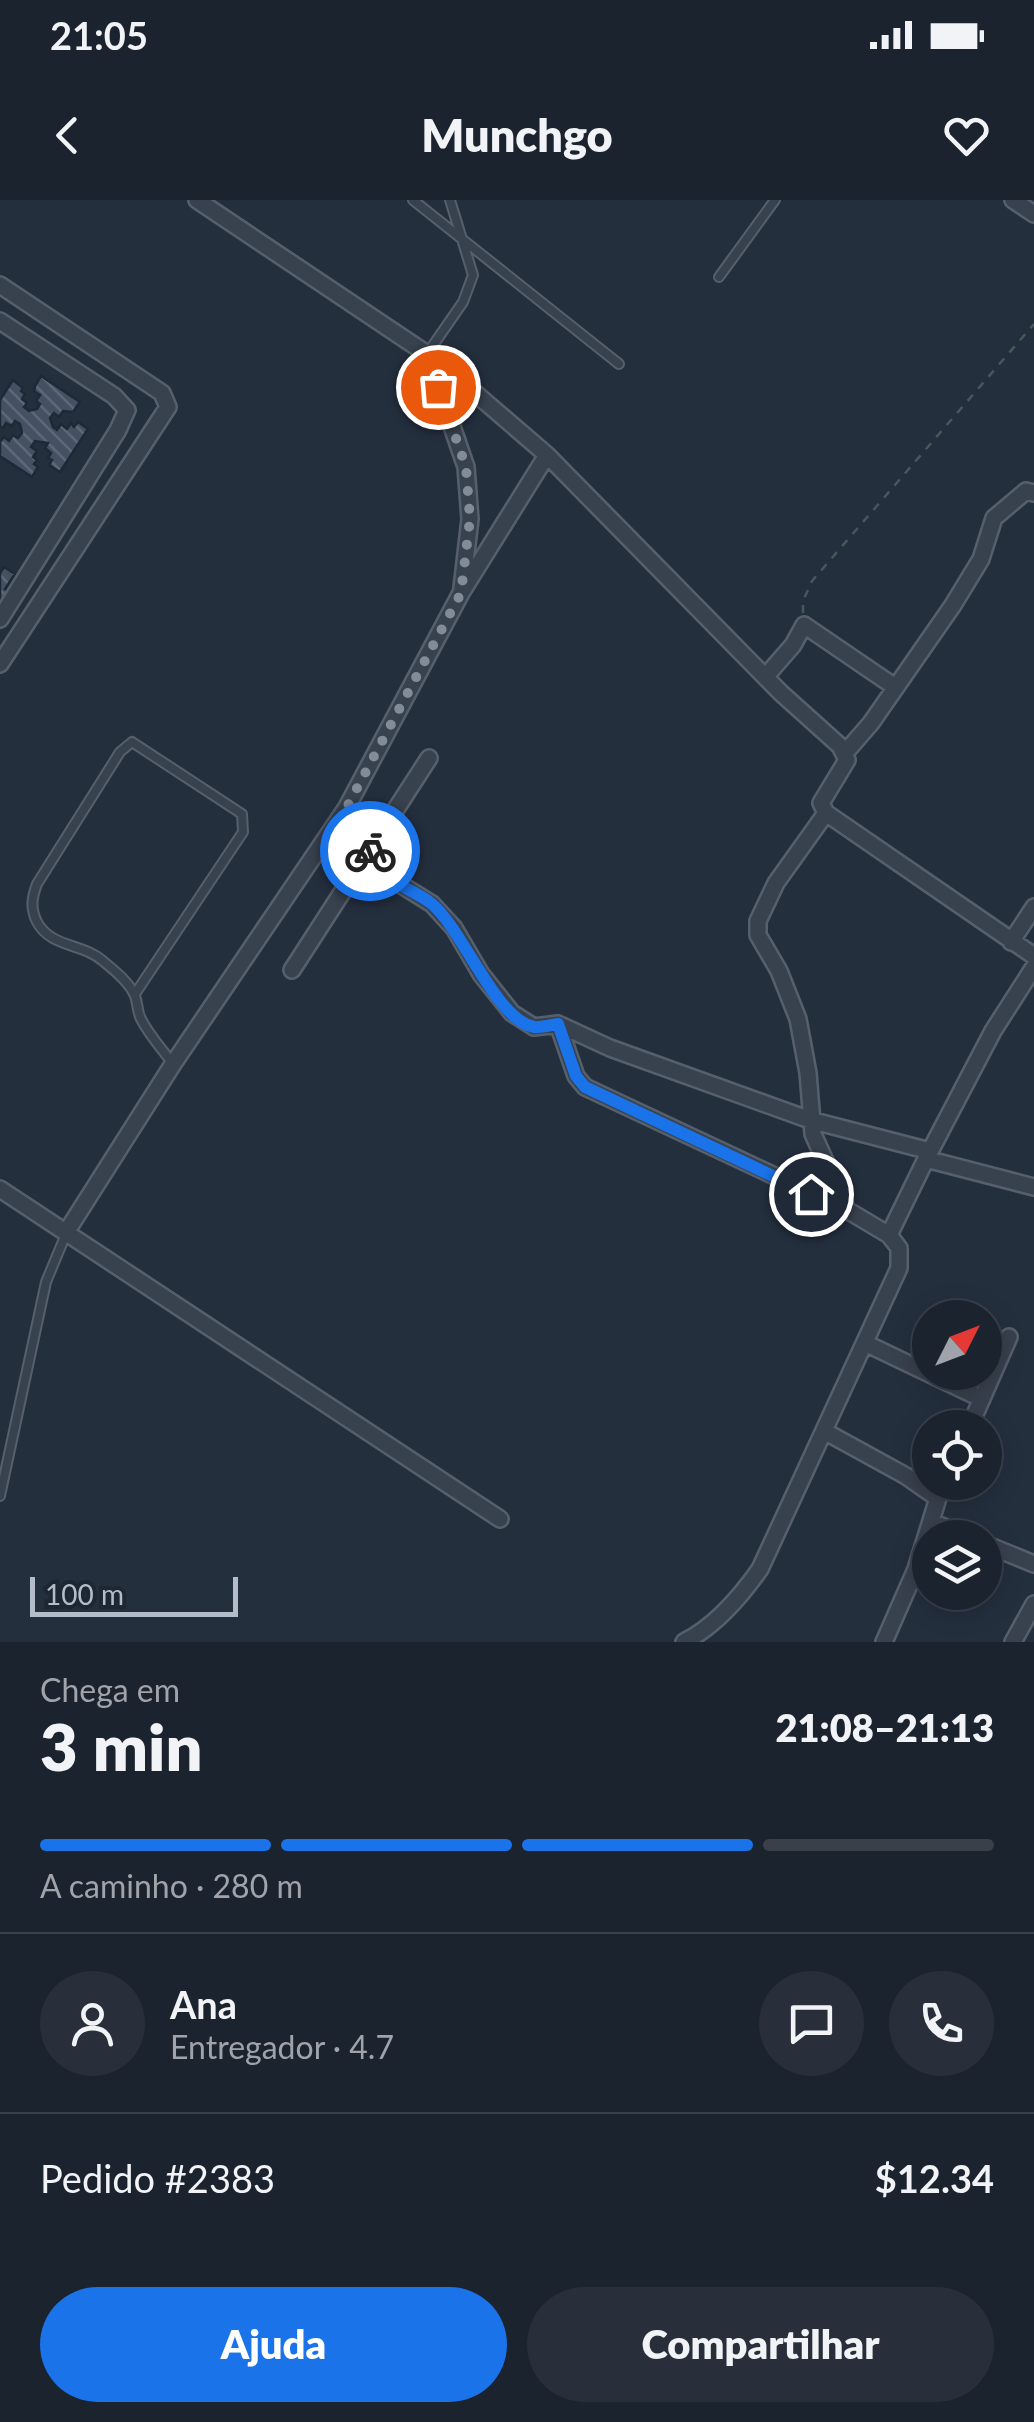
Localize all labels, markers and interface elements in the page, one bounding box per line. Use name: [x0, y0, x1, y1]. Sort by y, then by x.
text: 21:05: [50, 12, 148, 58]
icon: back: [40, 108, 95, 163]
text: Munchgo: [421, 108, 613, 162]
icon: heart: [939, 108, 994, 163]
pin: [396, 345, 481, 430]
icon: bag: [411, 360, 466, 415]
courier: [320, 801, 420, 901]
icon: bike: [343, 824, 398, 879]
pin: [769, 1152, 854, 1237]
icon: home: [784, 1167, 839, 1222]
north arrow: [912, 1300, 1002, 1390]
map controls: [912, 1300, 1002, 1610]
button: locate: [912, 1410, 1002, 1500]
button: layers: [912, 1520, 1002, 1610]
scale bar: [30, 1572, 238, 1616]
text: 100 m: [45, 1577, 124, 1611]
text: Chega em: [40, 1670, 180, 1709]
text: 21:08–21:13: [775, 1704, 994, 1750]
text: 3 min: [40, 1707, 202, 1785]
text: A caminho · 280 m: [40, 1866, 303, 1905]
button: person: [40, 1971, 145, 2076]
button: chat: [759, 1971, 864, 2076]
button: phone: [889, 1971, 994, 2076]
text: Ana: [170, 1981, 237, 2027]
text: Entregador · 4.7: [170, 2027, 394, 2066]
text: Pedido #2383: [40, 2155, 275, 2201]
text: $12.34: [875, 2155, 994, 2201]
button: Ajuda: [40, 2287, 507, 2402]
button: Compartilhar: [527, 2287, 994, 2402]

